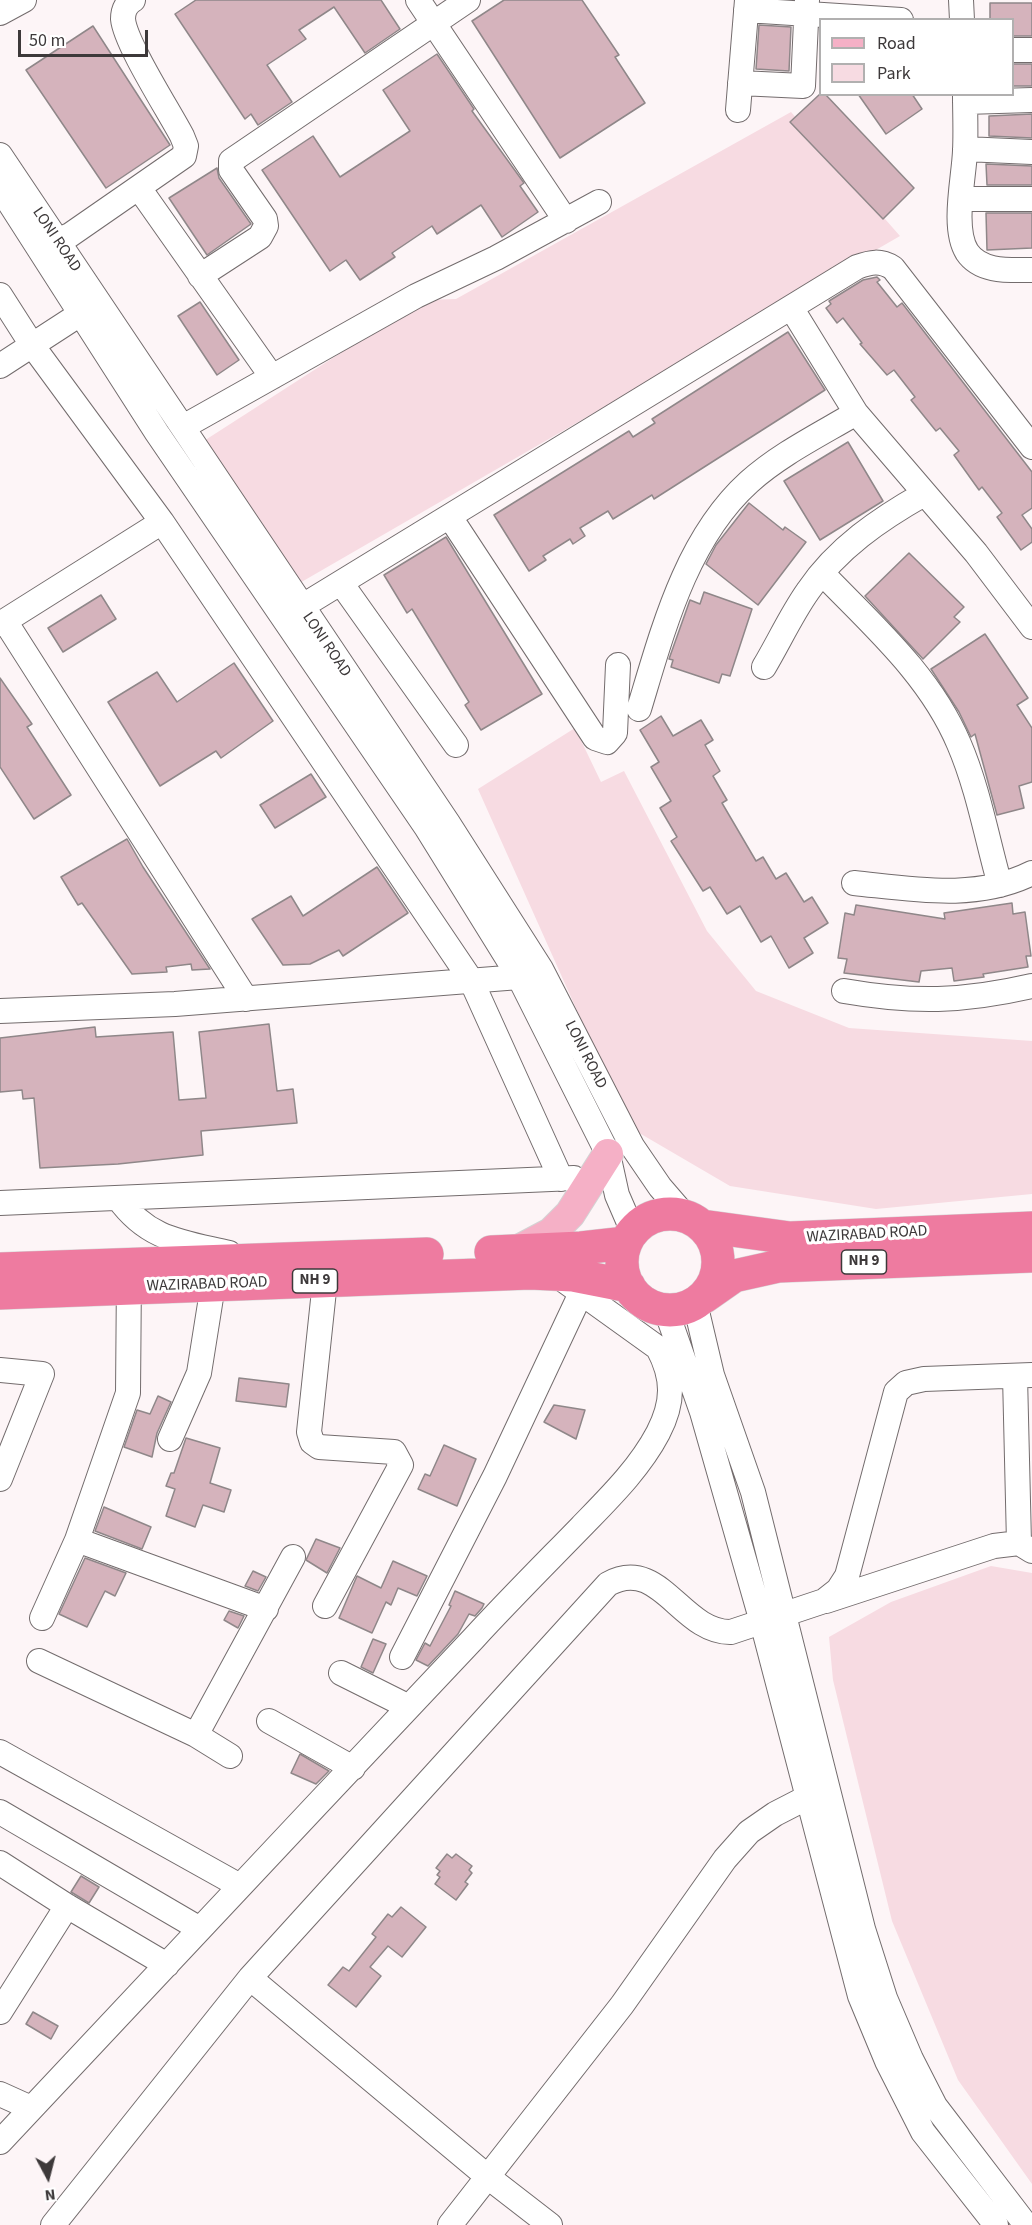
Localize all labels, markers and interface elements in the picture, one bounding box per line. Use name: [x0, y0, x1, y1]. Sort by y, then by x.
scale bar: [21, 18, 152, 56]
legend: [819, 18, 1014, 96]
text: 50 m: [29, 28, 65, 53]
text: Road: [877, 31, 916, 56]
text: Park: [877, 61, 911, 86]
street label: LONI ROAD: [27, 204, 85, 276]
street label: LONI ROAD: [297, 609, 355, 681]
street label: LONI ROAD: [560, 1018, 610, 1092]
street label: WAZIRABAD ROAD: [806, 1222, 928, 1248]
road number: NH 9: [842, 1250, 886, 1274]
road number: NH 9: [292, 1269, 338, 1293]
street label: WAZIRABAD ROAD: [146, 1273, 268, 1297]
north arrow: [18, 2147, 78, 2207]
text: N: [44, 2183, 57, 2206]

